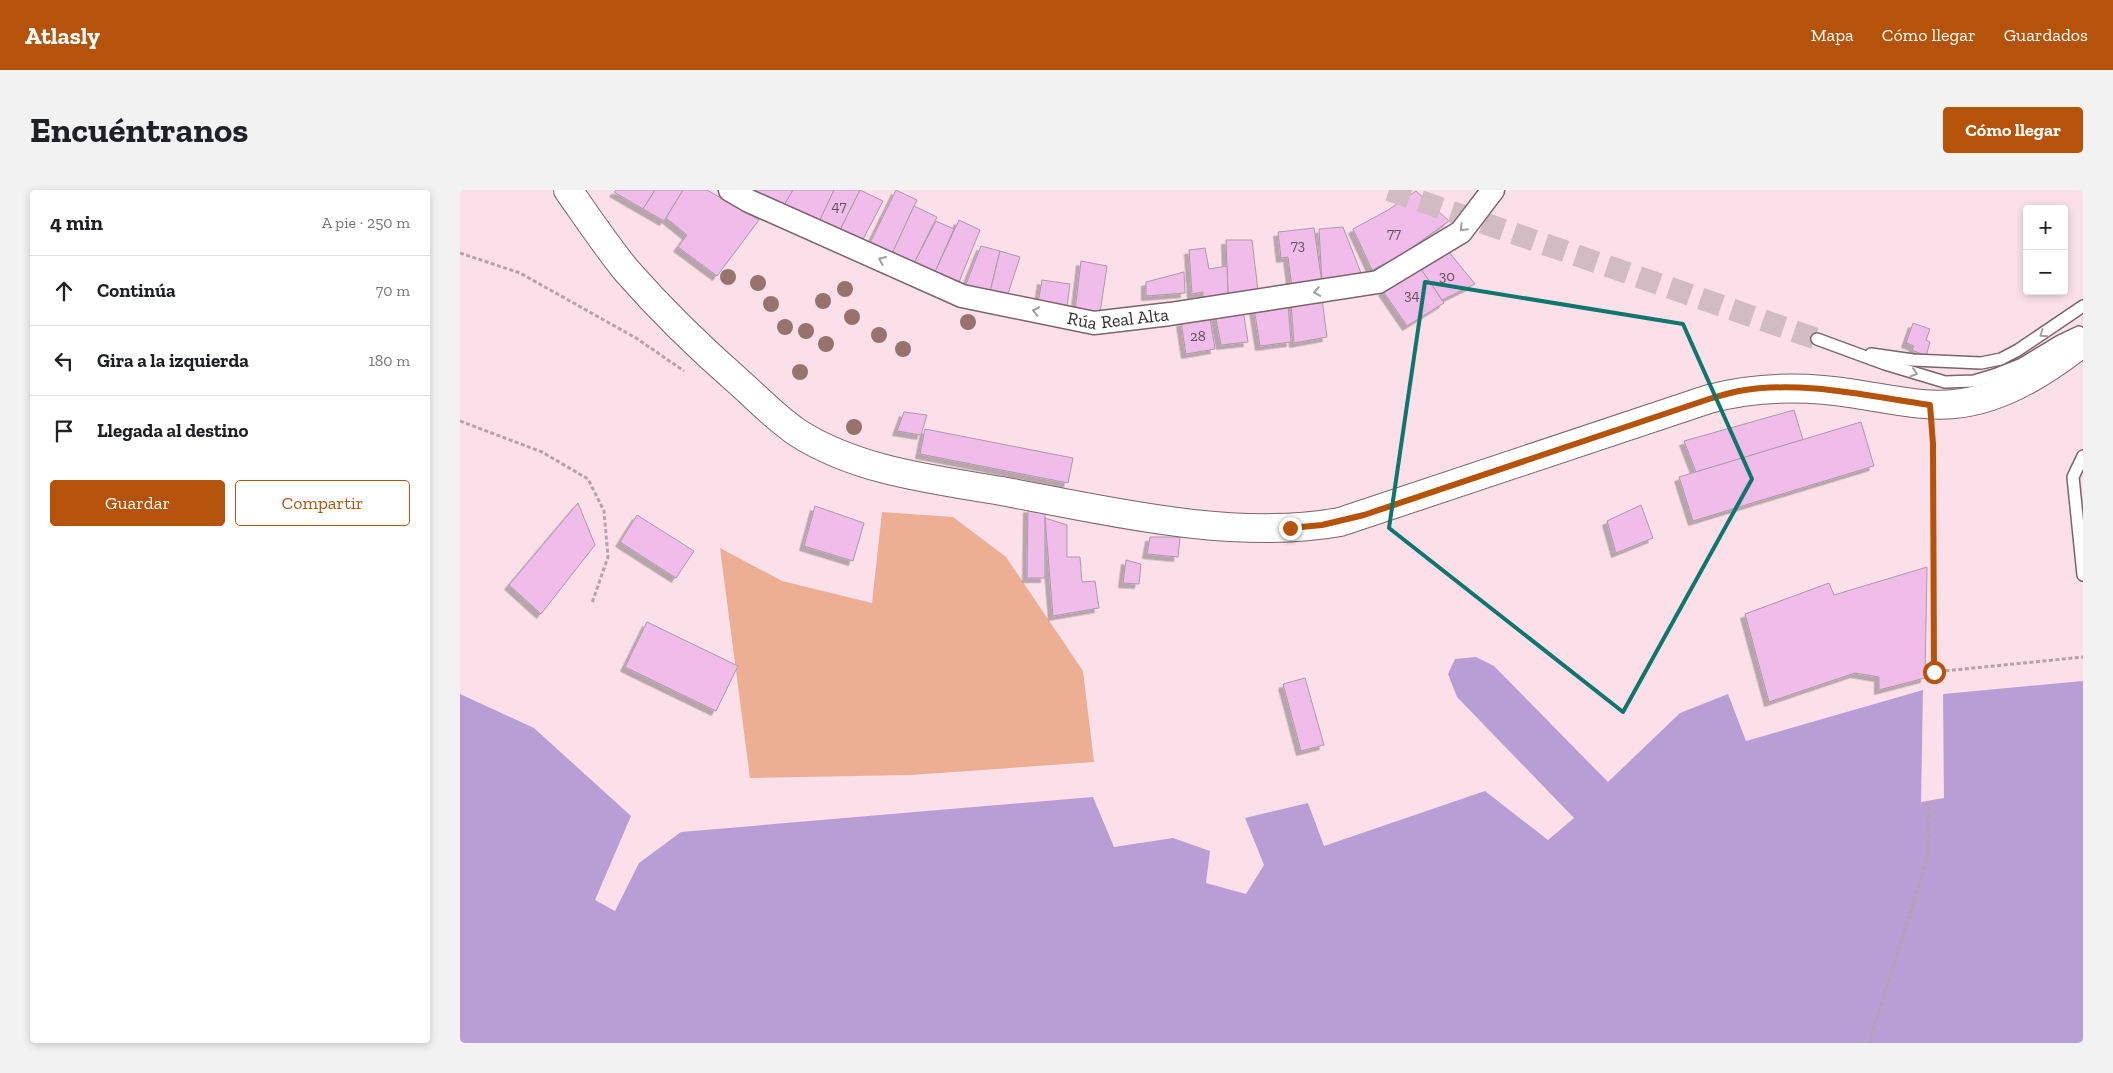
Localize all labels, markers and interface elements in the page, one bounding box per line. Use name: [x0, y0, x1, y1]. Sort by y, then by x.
text: Atlasly: [25, 21, 100, 50]
text: Mapa: [1811, 24, 1854, 46]
text: Cómo llegar: [1882, 24, 1976, 46]
text: Guardados: [2004, 24, 2088, 46]
button: Cómo llegar: [1943, 107, 2083, 153]
text: Encuéntranos: [30, 109, 248, 151]
house number: 47: [832, 197, 846, 215]
map controls: [2023, 205, 2068, 295]
button: +: [2023, 205, 2068, 250]
text: 4 min: [50, 210, 103, 235]
text: A pie · 250 m: [322, 213, 410, 232]
one-way arrow: [1460, 223, 1469, 232]
house number: 77: [1387, 224, 1401, 242]
house number: 73: [1291, 236, 1305, 254]
button: −: [2023, 250, 2068, 295]
one-way arrow: [878, 256, 887, 267]
house number: 30: [1439, 267, 1455, 285]
icon: ahead: [50, 277, 78, 305]
text: Continúa: [97, 279, 176, 302]
text: 70 m: [376, 281, 410, 300]
one-way arrow: [1313, 286, 1321, 297]
house number: 34: [1404, 286, 1420, 304]
street label: Rúa Real Alta: [1065, 303, 1170, 334]
one-way arrow: [1031, 306, 1040, 316]
house number: 28: [1190, 327, 1206, 345]
one-way arrow: [2040, 328, 2049, 337]
icon: left: [50, 347, 78, 375]
text: Gira a la izquierda: [97, 349, 249, 372]
text: 180 m: [369, 351, 410, 370]
one-way arrow: [1910, 368, 1918, 378]
icon: arrive: [50, 417, 78, 445]
text: Llegada al destino: [97, 419, 248, 442]
button: Guardar: [50, 480, 225, 526]
button: Compartir: [235, 480, 410, 526]
route end: [1279, 517, 1302, 540]
route start: [1923, 661, 1946, 684]

